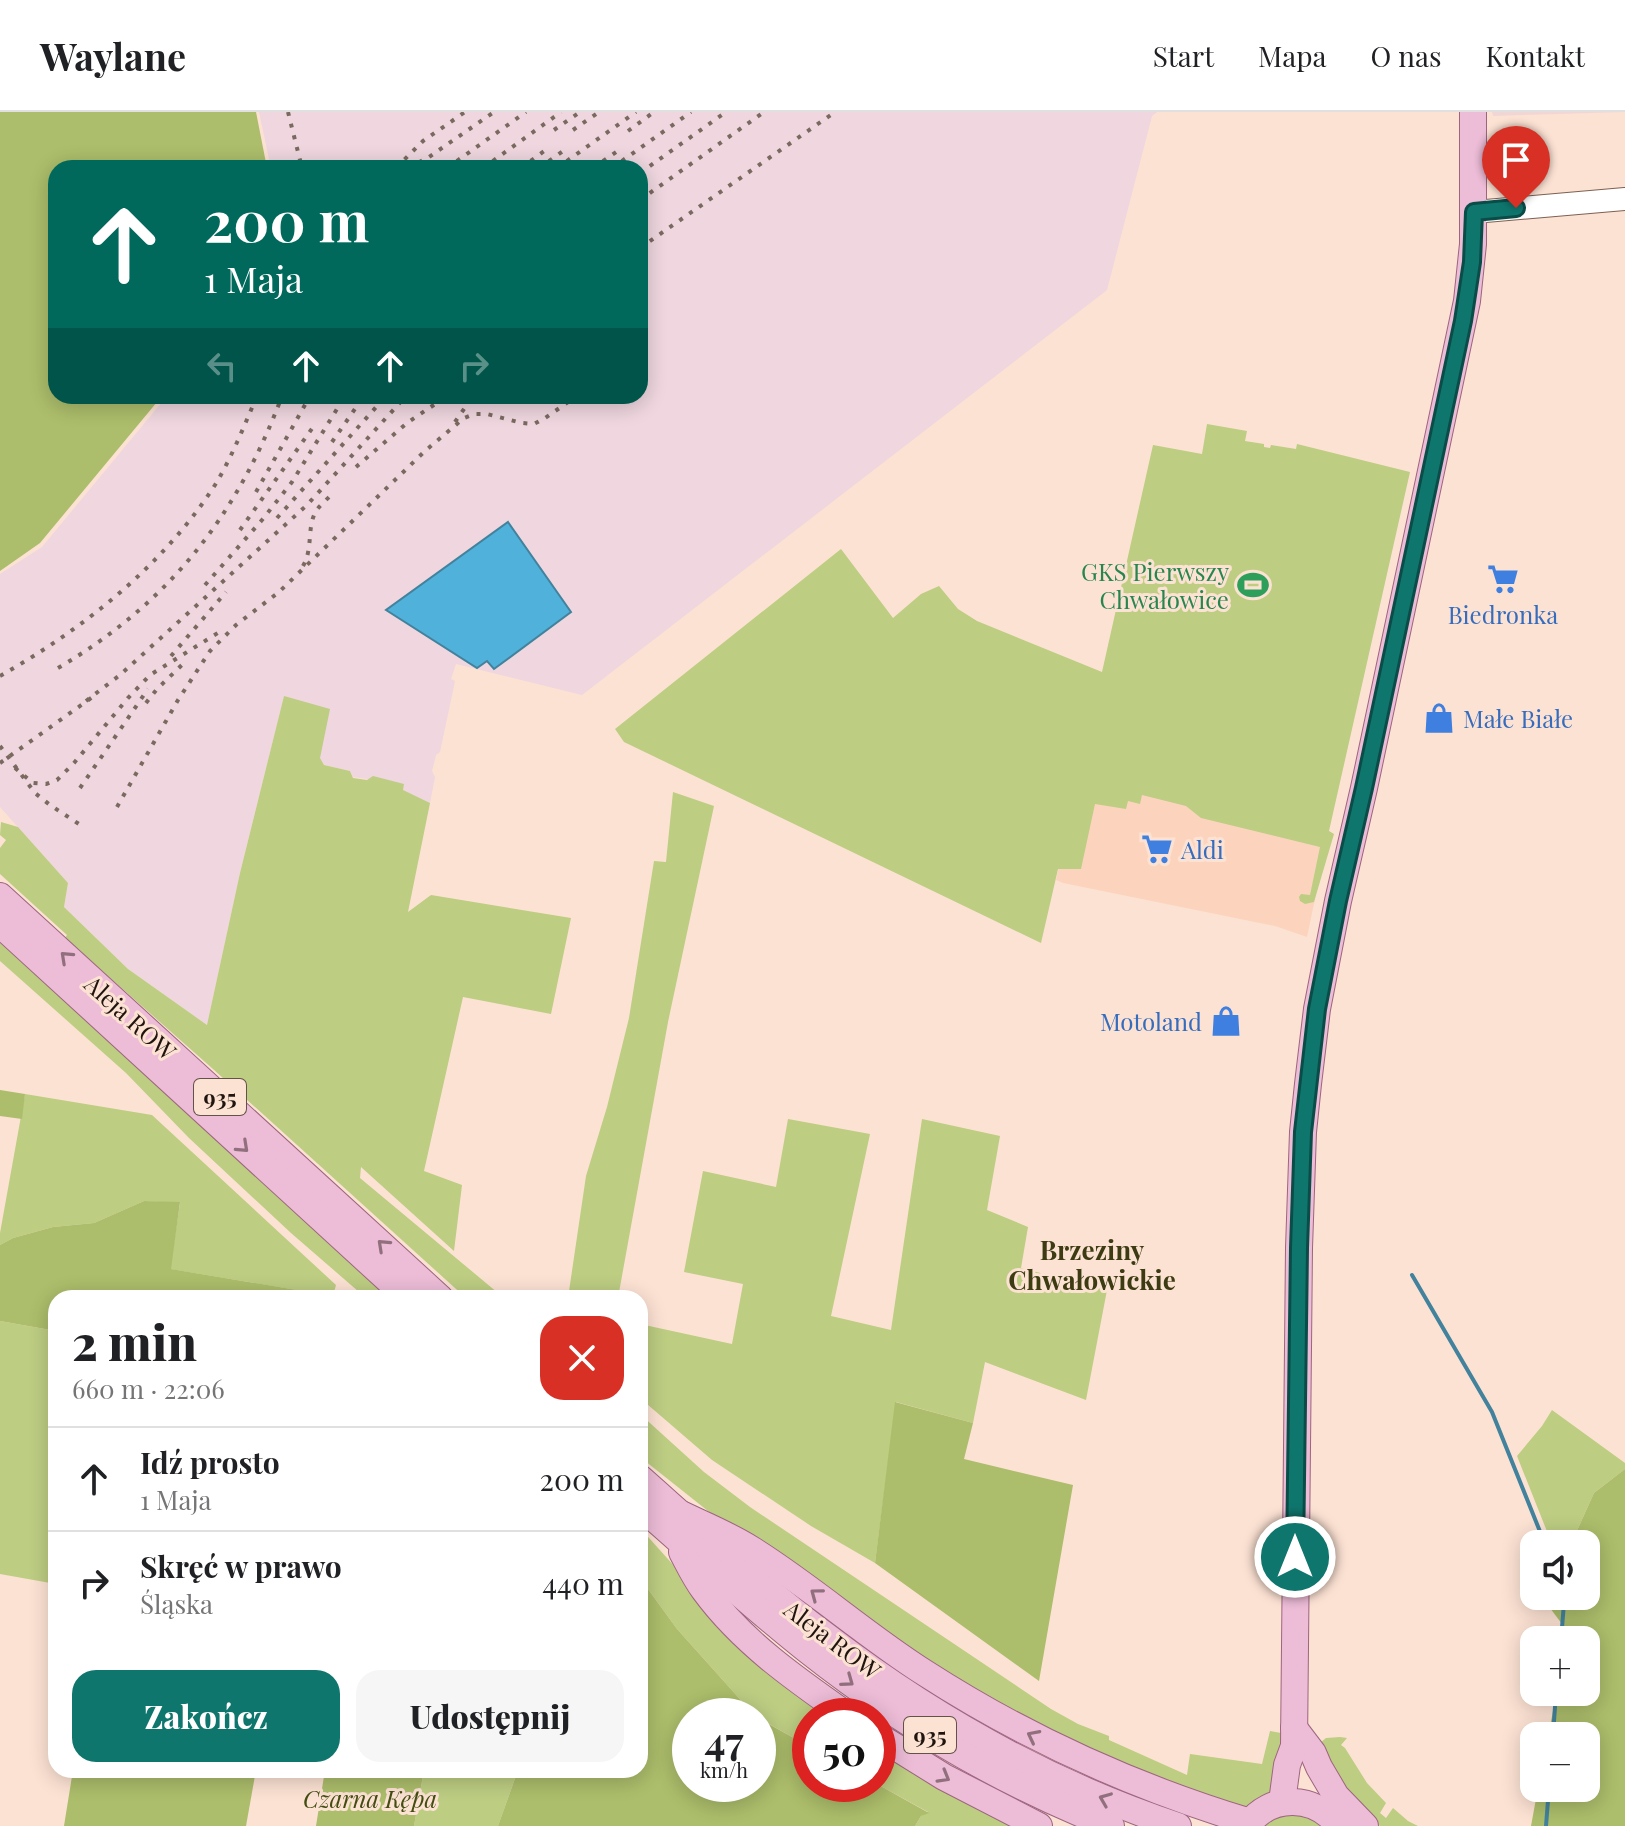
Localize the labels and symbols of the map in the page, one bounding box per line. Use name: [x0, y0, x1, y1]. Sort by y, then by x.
pin: [1482, 126, 1550, 208]
place label: GKS Pierwszy Chwałowice: [1081, 555, 1229, 615]
supermarket icon: Biedronka: [1486, 562, 1520, 596]
sports icon: GKS Pierwszy Chwałowice: [1236, 568, 1270, 602]
place label: Biedronka: [1448, 598, 1558, 630]
shop icon: Małe Białe: [1422, 701, 1456, 735]
place label: Małe Białe: [1463, 702, 1573, 734]
supermarket icon: Aldi: [1140, 832, 1174, 866]
place label: Aldi: [1180, 833, 1224, 865]
one-way arrow: [61, 952, 75, 967]
street label: Aleja ROW: [78, 967, 184, 1067]
shop icon: Motoland: [1209, 1004, 1243, 1038]
place label: Motoland: [1100, 1005, 1202, 1037]
road number: 935: [194, 1079, 246, 1115]
one-way arrow: [234, 1138, 249, 1152]
district label: Brzeziny Chwałowickie: [1008, 1232, 1176, 1297]
one-way arrow: [378, 1239, 392, 1254]
position arrow: [1253, 1515, 1337, 1599]
one-way arrow: [810, 1590, 825, 1604]
street label: Aleja ROW: [778, 1592, 888, 1686]
one-way arrow: [839, 1671, 854, 1685]
speed limit sign: 50: [792, 1698, 896, 1802]
road number: 935: [904, 1717, 956, 1753]
one-way arrow: [1027, 1730, 1042, 1745]
one-way arrow: [936, 1767, 950, 1783]
park label: Czarna Kępa: [303, 1782, 437, 1814]
one-way arrow: [1099, 1792, 1113, 1809]

